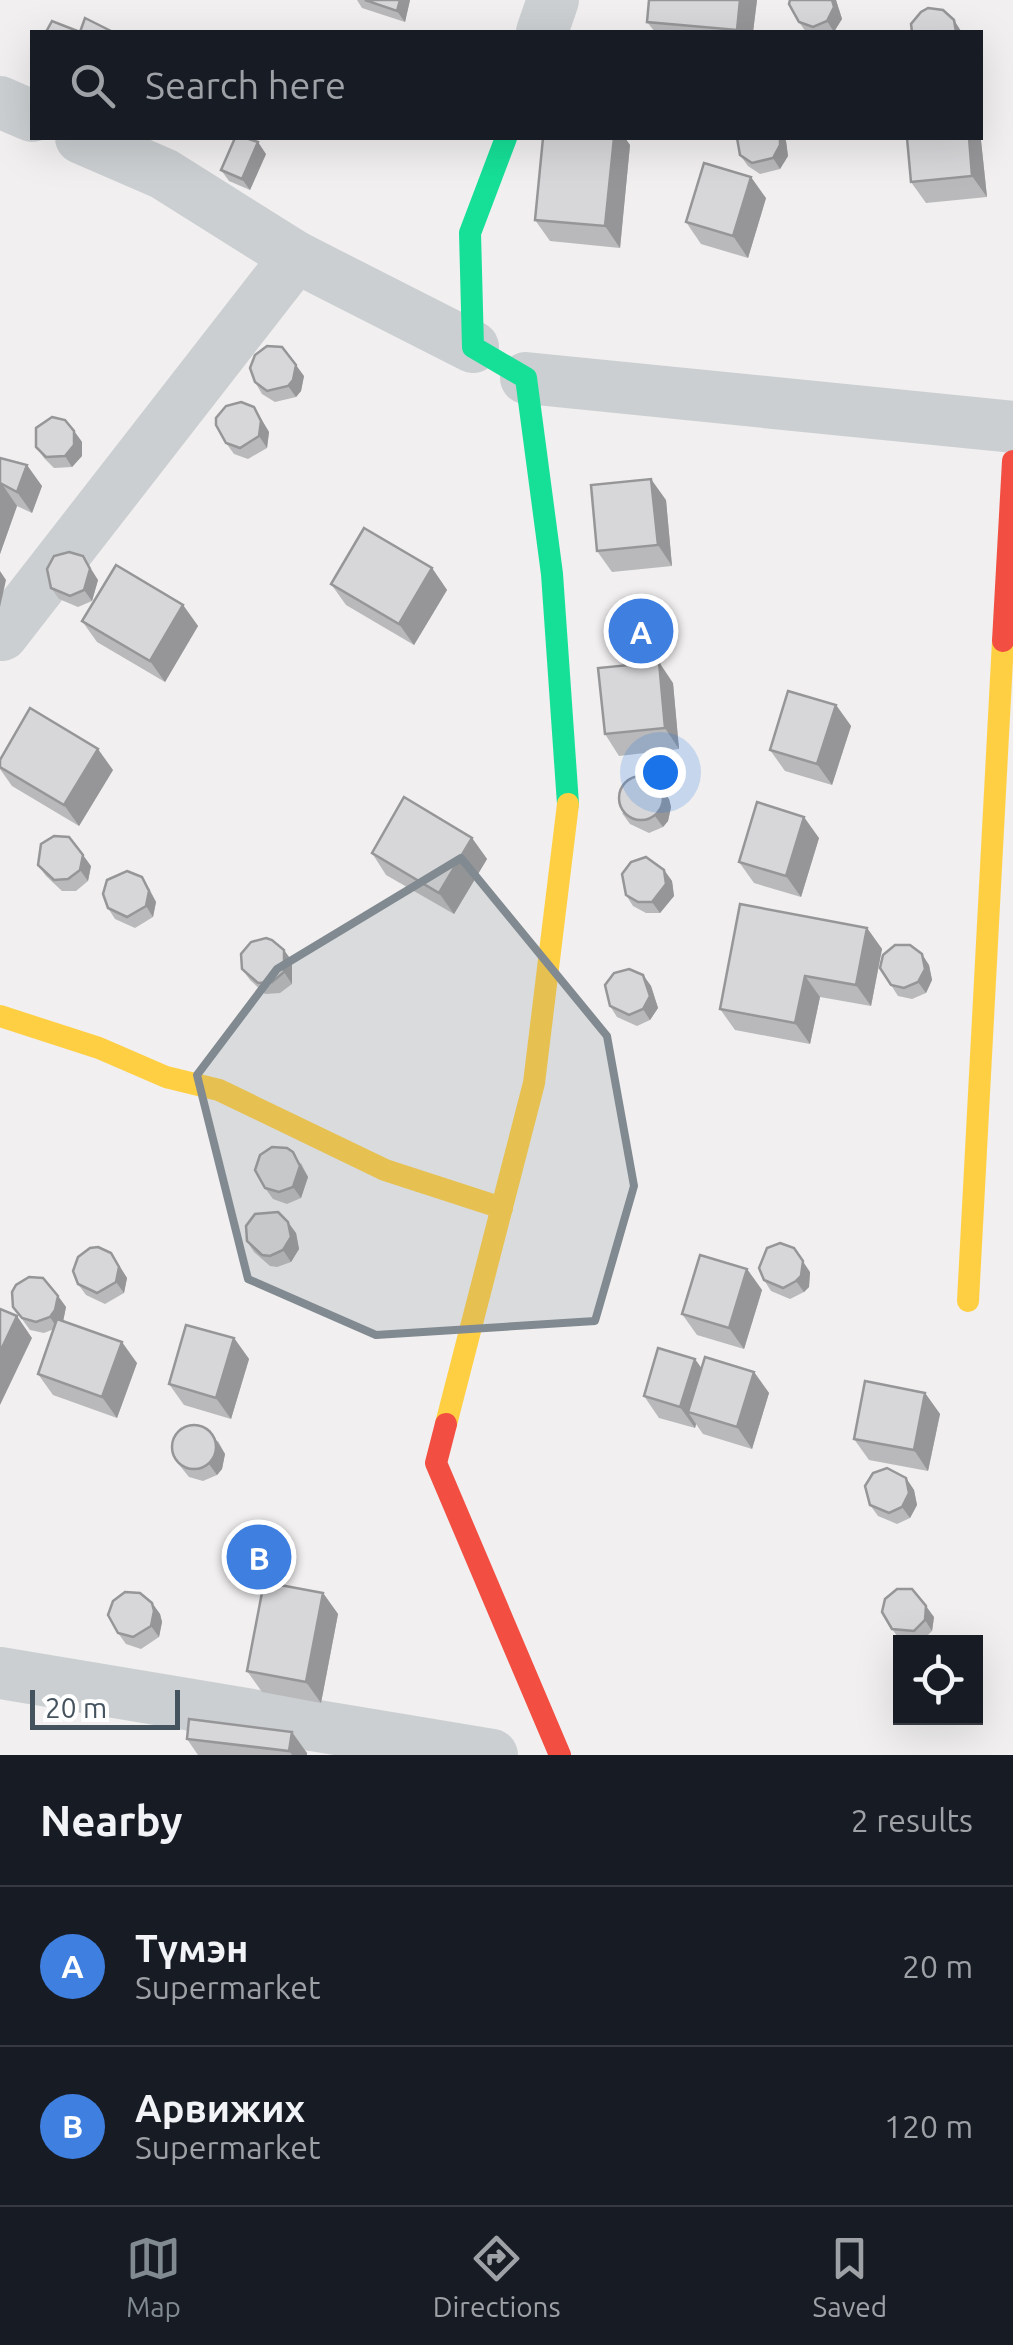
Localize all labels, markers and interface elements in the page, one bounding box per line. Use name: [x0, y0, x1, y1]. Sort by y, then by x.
search box: [30, 30, 983, 140]
icon: search: [65, 58, 120, 113]
text: Search here: [145, 64, 346, 106]
pin: A: [608, 594, 674, 668]
your location: [635, 747, 686, 798]
pin: B: [226, 1520, 292, 1594]
map controls: [893, 1635, 983, 1725]
button: locate: [893, 1635, 983, 1725]
scale bar: [30, 1685, 180, 1730]
text: 20 m: [45, 1692, 107, 1723]
text: Nearby: [40, 1797, 183, 1844]
text: 2 results: [851, 1802, 973, 1838]
text: Түмэн: [135, 1927, 249, 1969]
text: A: [61, 1948, 84, 1984]
text: 20 m: [902, 1948, 973, 1984]
text: Supermarket: [135, 1969, 321, 2005]
text: Арвижих: [135, 2087, 305, 2129]
text: B: [62, 2108, 83, 2144]
text: 120 m: [884, 2108, 973, 2144]
text: Supermarket: [135, 2129, 321, 2165]
tab: Map: [126, 2231, 181, 2322]
tab: Directions: [433, 2231, 561, 2322]
tab: Saved: [813, 2231, 887, 2322]

